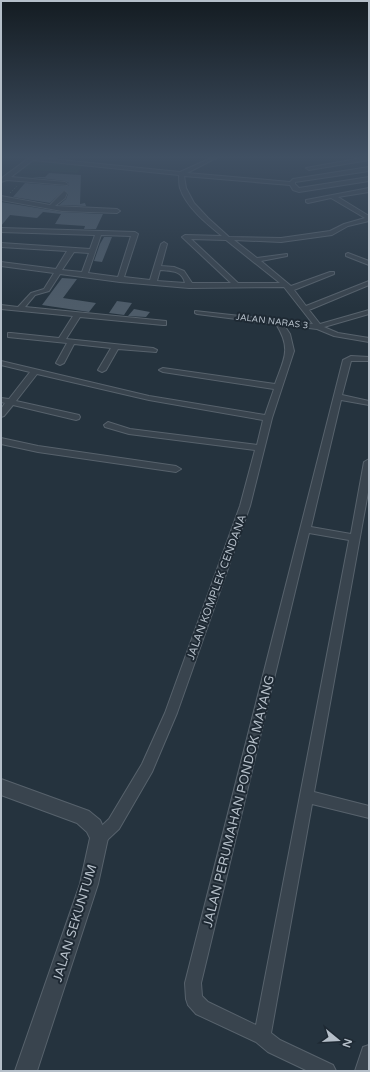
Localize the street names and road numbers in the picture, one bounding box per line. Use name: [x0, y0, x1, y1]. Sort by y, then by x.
street label: JALAN NARAS 3: [235, 312, 309, 331]
street label: JALAN KOMPLEK CENDANA: [184, 513, 249, 662]
street label: JALAN PERUMAHAN PONDOK MAYANG: [200, 673, 278, 929]
street label: JALAN SEKUNTUM: [49, 863, 100, 984]

